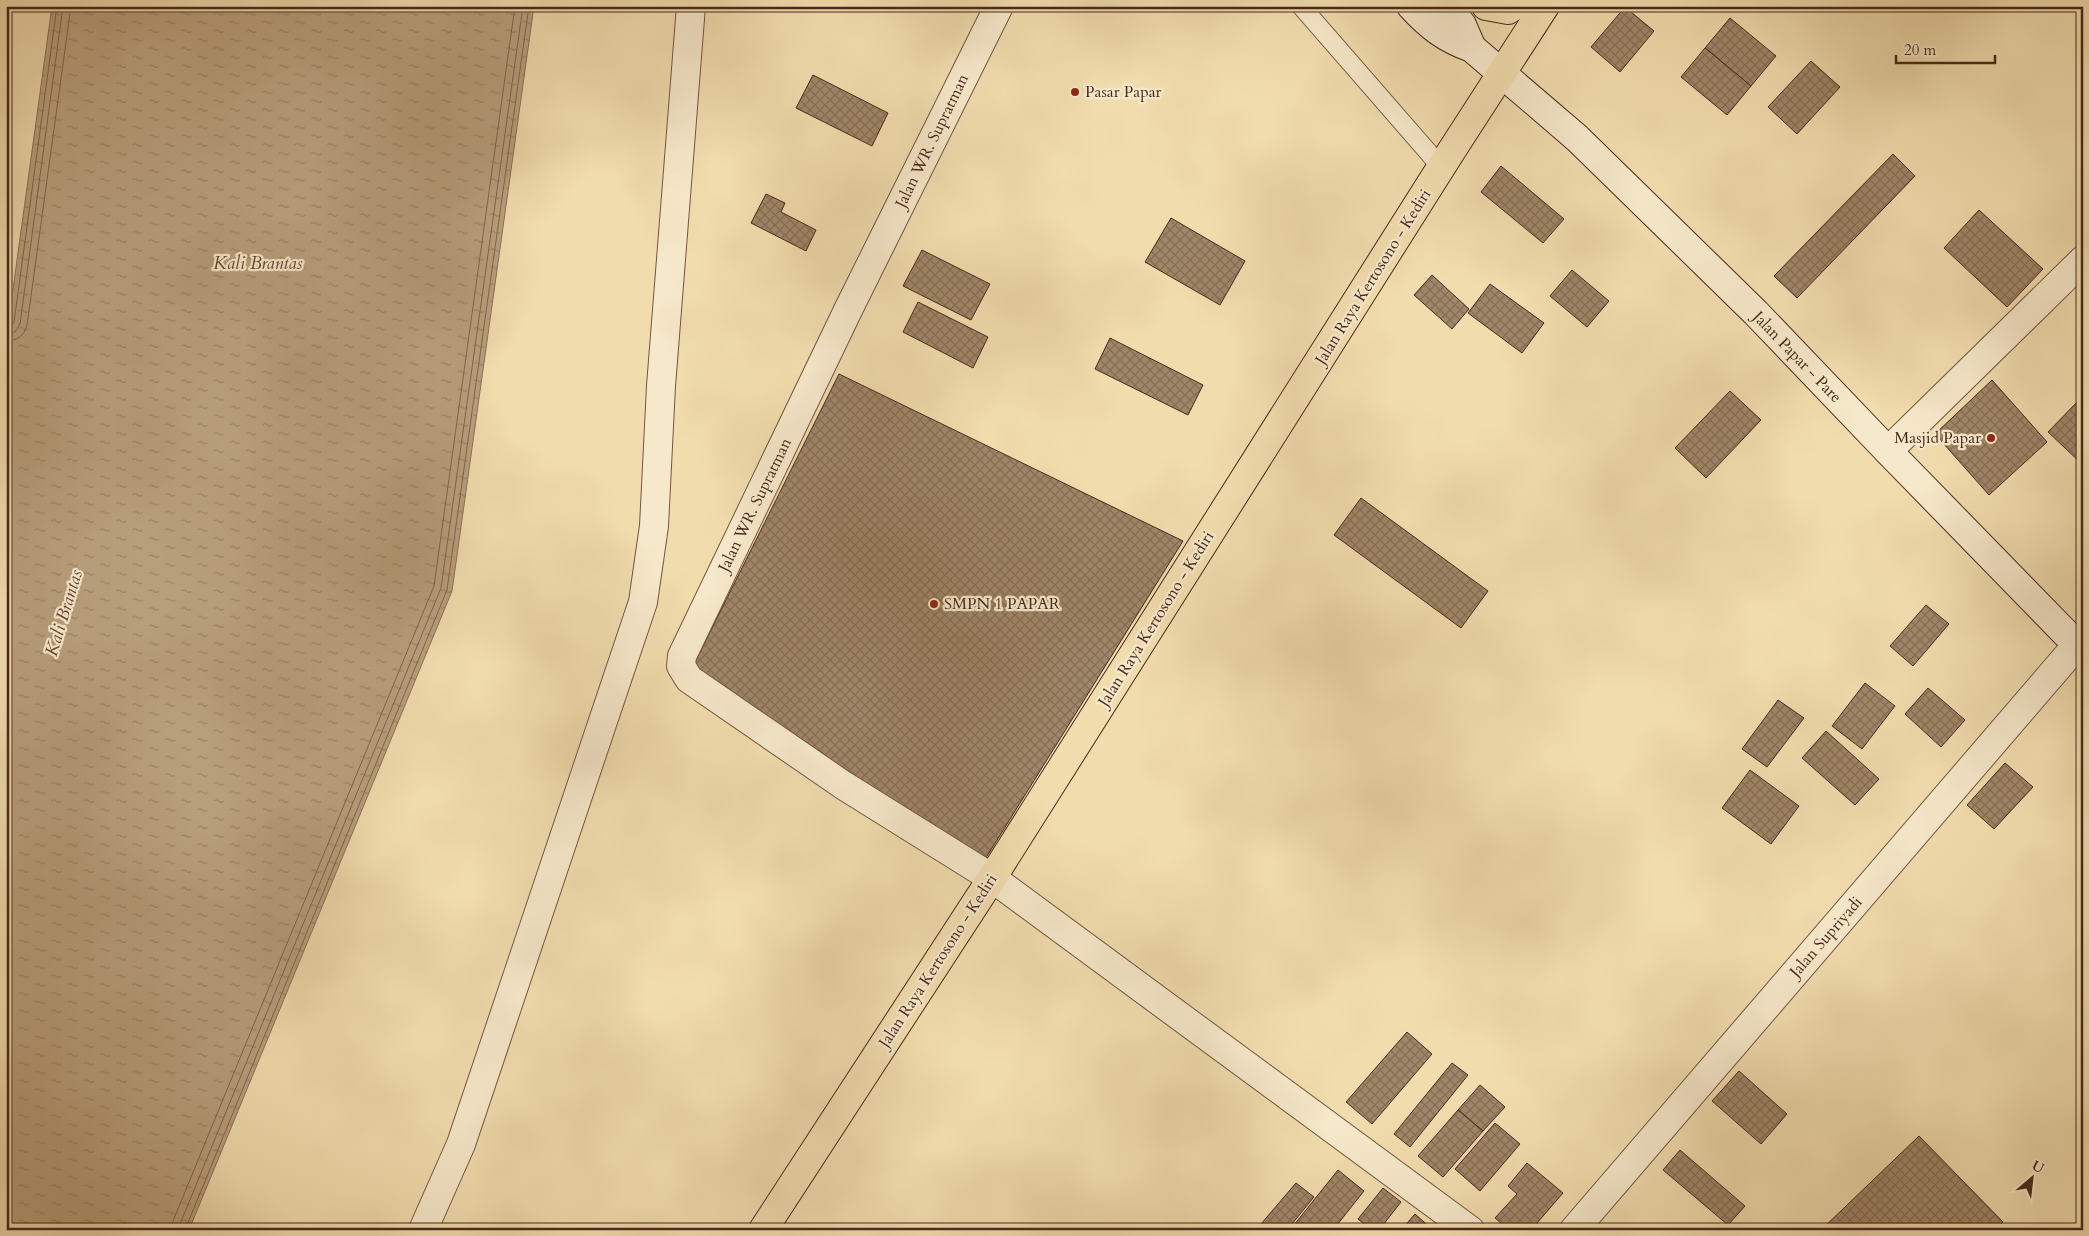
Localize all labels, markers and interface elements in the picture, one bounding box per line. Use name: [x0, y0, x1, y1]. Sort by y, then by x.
scale bar: [1896, 32, 1995, 64]
text: 20 m: [1904, 40, 1936, 60]
street label: Jalan WR. Supratman: [889, 70, 974, 213]
place label: Pasar Papar: [1085, 81, 1162, 103]
marker: Pasar Papar: [1069, 86, 1081, 98]
street label: Jalan Raya Kertosono - Kediri: [1309, 185, 1436, 371]
water label: Kali Brantas: [213, 251, 303, 276]
street label: Jalan Papar - Pare: [1746, 305, 1846, 408]
place label: Masjid Papar: [1894, 427, 1981, 449]
marker: Masjid Papar: [1985, 432, 1997, 444]
street label: Jalan WR. Supratman: [712, 434, 797, 577]
street label: Jalan Raya Kertosono - Kediri: [1092, 527, 1219, 713]
water label: Kali Brantas: [39, 567, 89, 659]
place label: SMPN 1 PAPAR: [944, 593, 1060, 615]
marker: SMPN 1 PAPAR: [928, 598, 940, 610]
street label: Jalan Raya Kertosono - Kediri: [872, 869, 1003, 1054]
street label: Jalan Supriyadi: [1783, 891, 1868, 984]
north arrow: [2006, 1154, 2056, 1204]
text: U: [2028, 1156, 2048, 1178]

